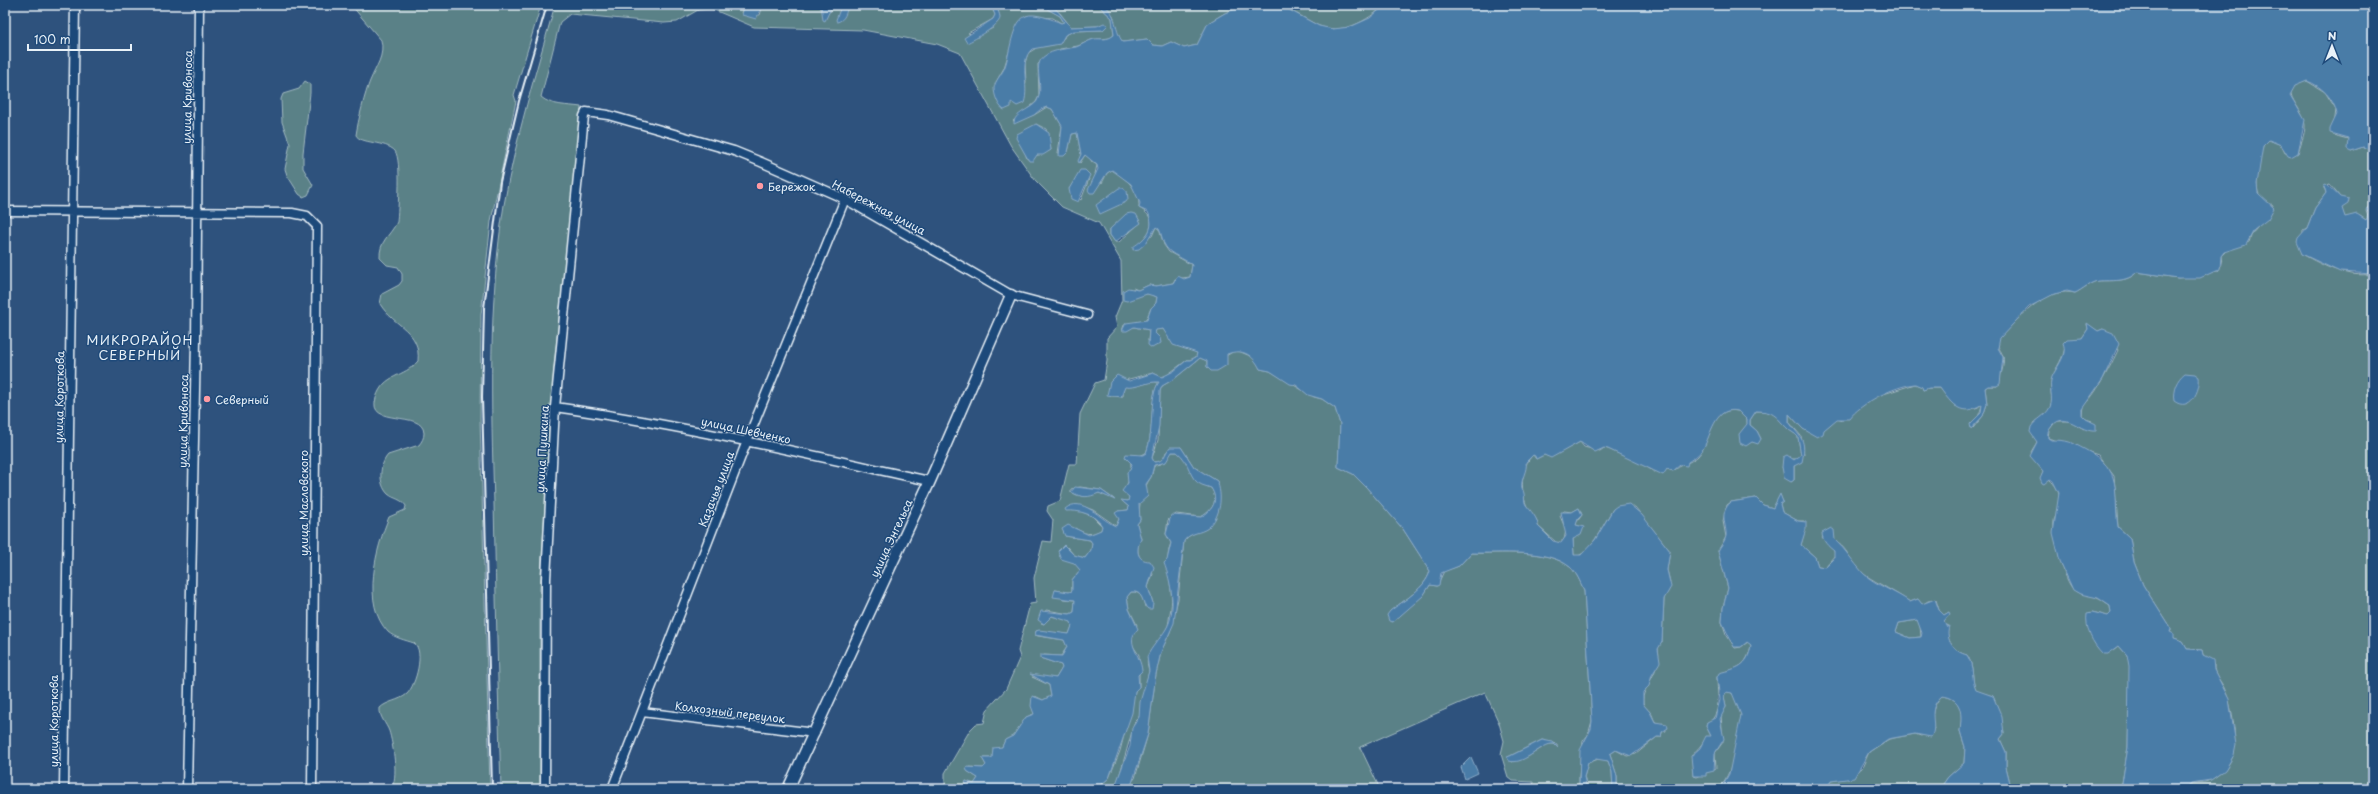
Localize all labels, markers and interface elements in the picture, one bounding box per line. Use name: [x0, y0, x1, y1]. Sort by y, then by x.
scale bar: [28, 26, 131, 52]
north arrow: [2312, 26, 2352, 66]
text: N: [2328, 27, 2337, 44]
text: 100 m: [34, 30, 71, 48]
street label: улица Кривоноса: [178, 50, 196, 144]
street label: Набережная улица: [829, 175, 929, 239]
place label: Бережок: [768, 178, 816, 195]
marker: Бережок: [755, 181, 765, 191]
district label: МИКРОРАЙОН СЕВЕРНЫЙ: [86, 330, 194, 364]
street label: улица Короткова: [50, 351, 68, 443]
street label: улица Кривоноса: [174, 374, 192, 468]
place label: Северный: [215, 391, 269, 408]
marker: Северный: [202, 394, 212, 404]
street label: улица Пушкина: [531, 405, 553, 493]
street label: улица Шевченко: [700, 412, 792, 448]
street label: Казачья улица: [694, 449, 738, 529]
street label: улица Масловского: [295, 450, 312, 556]
street label: улица Энгельса: [865, 496, 917, 580]
street label: улица Короткова: [45, 675, 62, 767]
street label: Колхозный переулок: [674, 697, 787, 727]

